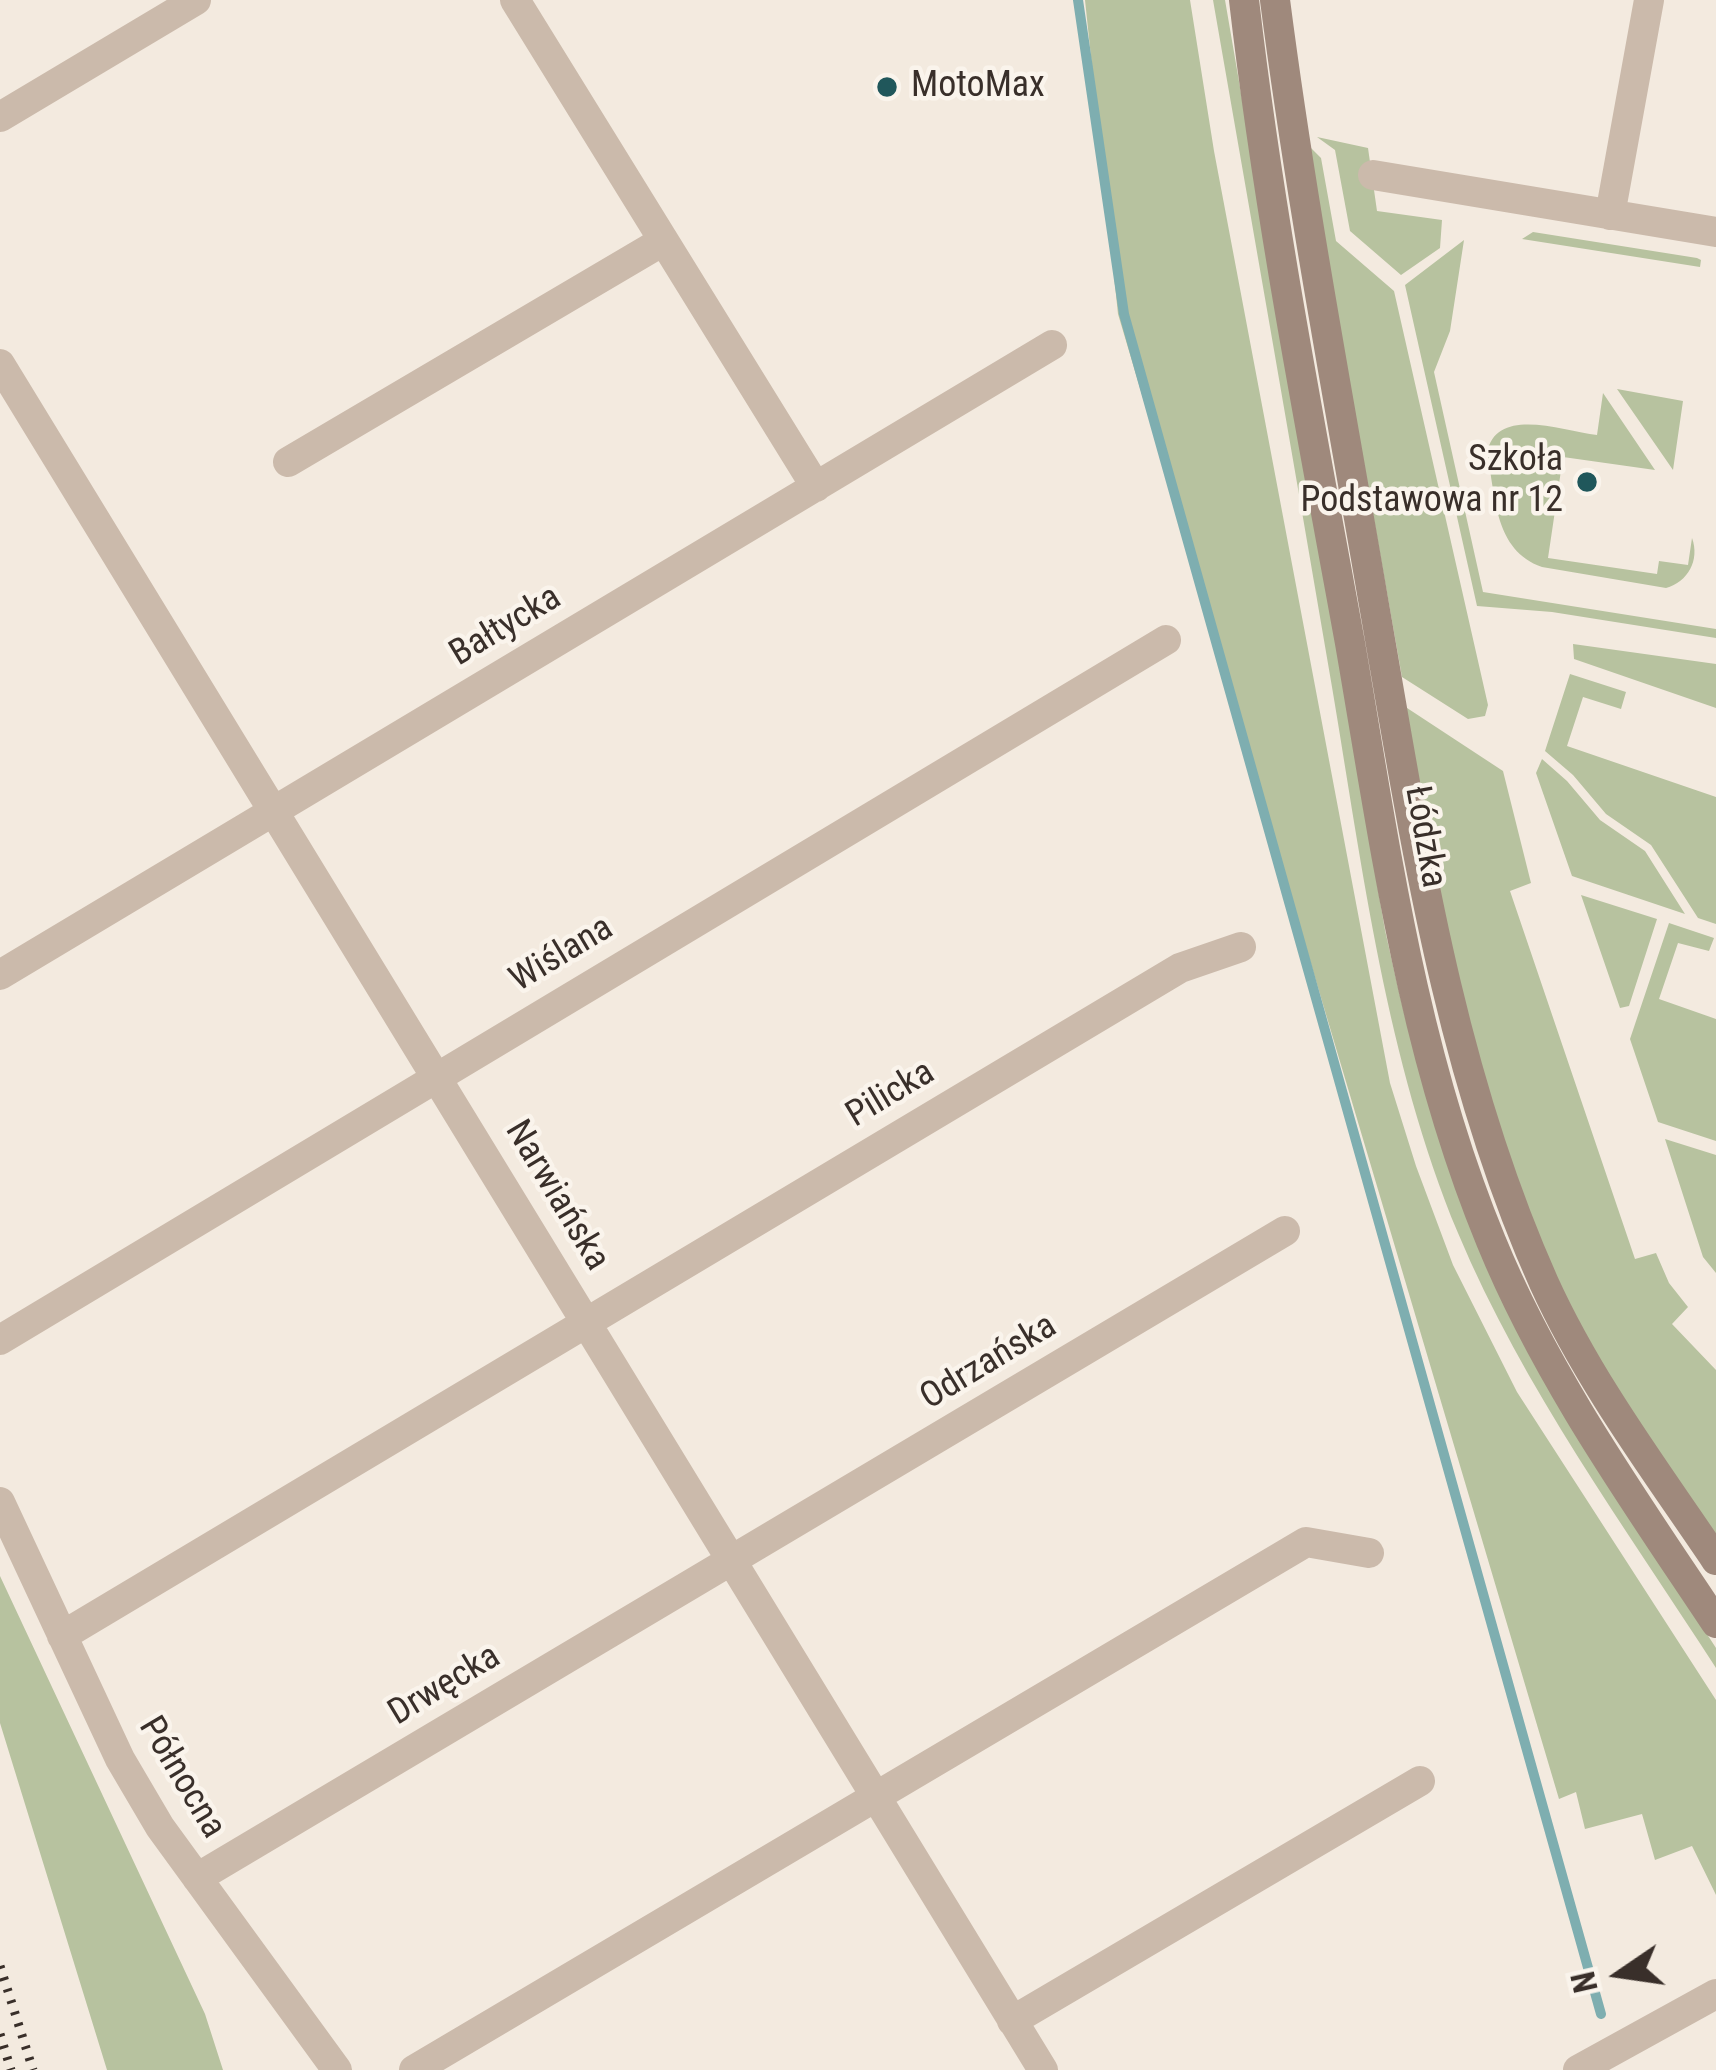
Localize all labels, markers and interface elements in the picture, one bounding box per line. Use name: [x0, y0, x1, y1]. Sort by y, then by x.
place label: MotoMax: [911, 65, 1045, 109]
marker: MotoMax: [874, 74, 900, 100]
place label: Szkoła Podstawowa nr 12: [1300, 439, 1563, 524]
marker: Szkoła Podstawowa nr 12: [1574, 469, 1600, 495]
street label: Bałtycka: [443, 577, 569, 677]
street label: Łódzka: [1394, 783, 1454, 891]
street label: Wiślana: [503, 908, 621, 1002]
street label: Pilicka: [839, 1052, 943, 1138]
street label: Narwiańska: [494, 1113, 618, 1279]
street label: Odrzańska: [913, 1306, 1065, 1420]
street label: Drwęcka: [382, 1636, 508, 1736]
street label: Północna: [128, 1710, 234, 1846]
north arrow: [1560, 1914, 1680, 2034]
text: N: [1563, 1968, 1606, 1996]

